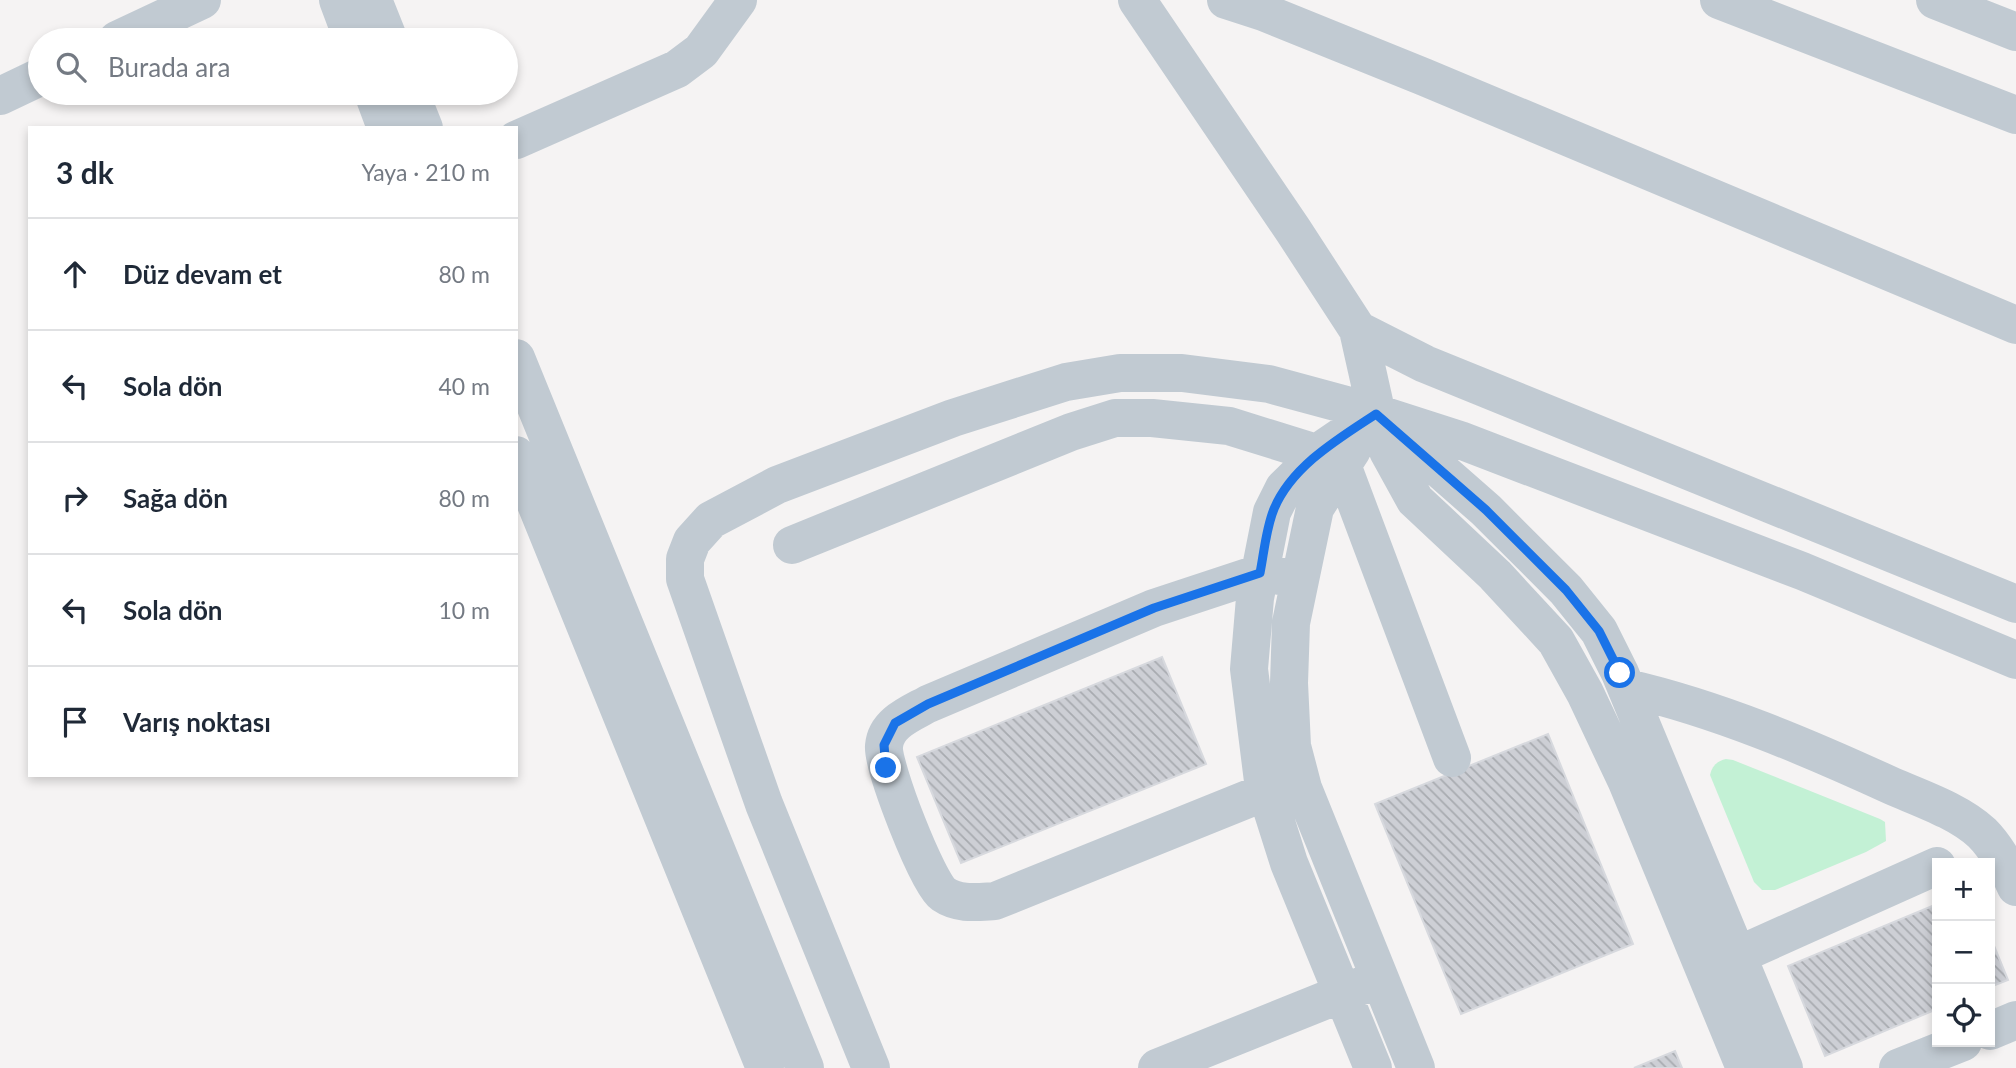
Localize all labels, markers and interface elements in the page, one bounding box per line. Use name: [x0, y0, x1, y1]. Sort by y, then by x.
search box: [28, 28, 518, 105]
icon: search: [52, 48, 90, 86]
text: Burada ara: [108, 51, 230, 83]
text: 3 dk: [56, 154, 114, 190]
text: Yaya · 210 m: [361, 158, 490, 186]
icon: ahead: [56, 255, 94, 293]
text: Düz devam et: [123, 258, 282, 290]
text: 80 m: [439, 260, 490, 288]
icon: left: [56, 367, 94, 405]
text: Sola dön: [123, 370, 223, 402]
text: 40 m: [439, 372, 490, 400]
icon: right: [56, 479, 94, 517]
text: Sağa dön: [123, 482, 228, 514]
text: 80 m: [439, 484, 490, 512]
icon: left: [56, 591, 94, 629]
text: Sola dön: [123, 594, 223, 626]
text: 10 m: [439, 596, 490, 624]
route start: [1604, 657, 1635, 688]
icon: arrive: [56, 703, 94, 741]
text: Varış noktası: [123, 706, 271, 738]
route end: [870, 752, 901, 783]
map controls: [1932, 858, 1995, 1047]
button: +: [1932, 858, 1995, 921]
button: −: [1932, 921, 1995, 984]
button: locate: [1932, 984, 1995, 1047]

